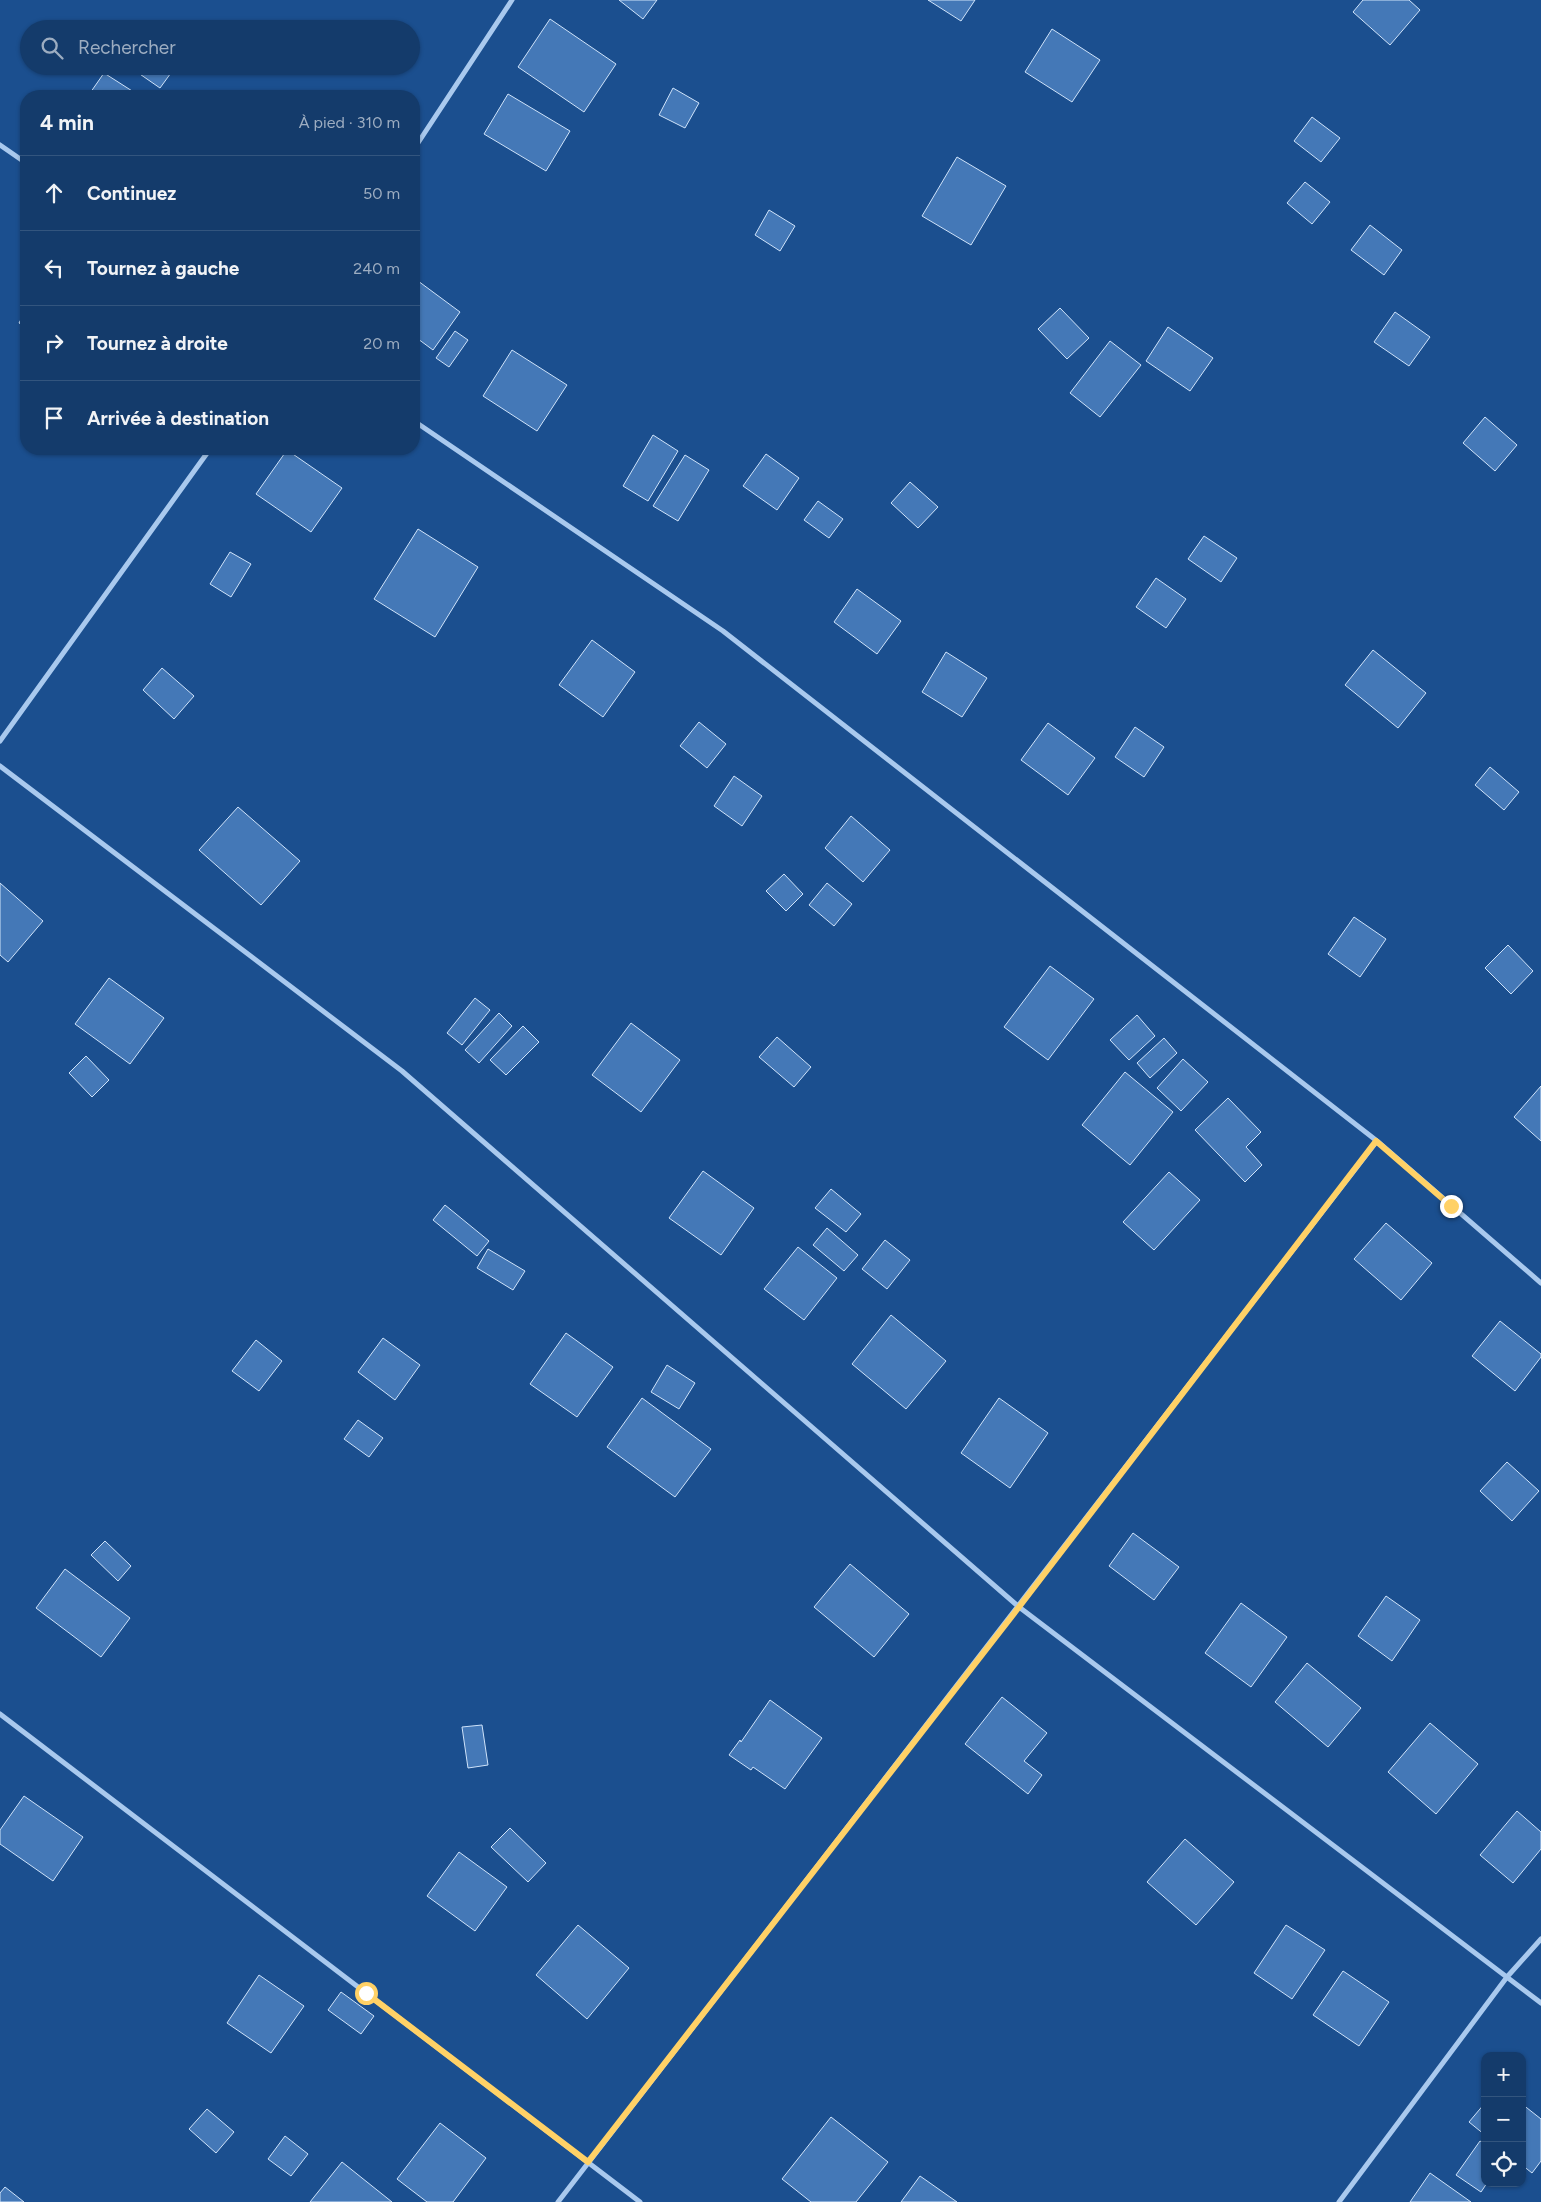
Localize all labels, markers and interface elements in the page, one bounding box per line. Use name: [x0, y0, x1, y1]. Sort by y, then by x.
search box: [20, 20, 420, 75]
icon: search: [38, 34, 66, 62]
text: Rechercher: [78, 36, 176, 59]
text: 4 min: [40, 110, 94, 135]
text: À pied · 310 m: [299, 113, 400, 132]
icon: ahead: [40, 179, 68, 207]
text: Continuez: [87, 182, 176, 205]
text: 50 m: [363, 184, 400, 203]
icon: left: [40, 254, 68, 282]
text: Tournez à gauche: [87, 257, 239, 280]
text: 240 m: [353, 259, 400, 278]
icon: right: [40, 329, 68, 357]
text: Tournez à droite: [87, 332, 228, 355]
text: 20 m: [363, 334, 400, 353]
icon: arrive: [40, 404, 68, 432]
text: Arrivée à destination: [87, 407, 269, 430]
route end: [1440, 1195, 1463, 1218]
route start: [355, 1982, 378, 2005]
map controls: [1481, 2052, 1526, 2187]
button: +: [1481, 2052, 1526, 2097]
button: −: [1481, 2097, 1526, 2142]
button: locate: [1481, 2142, 1526, 2187]

